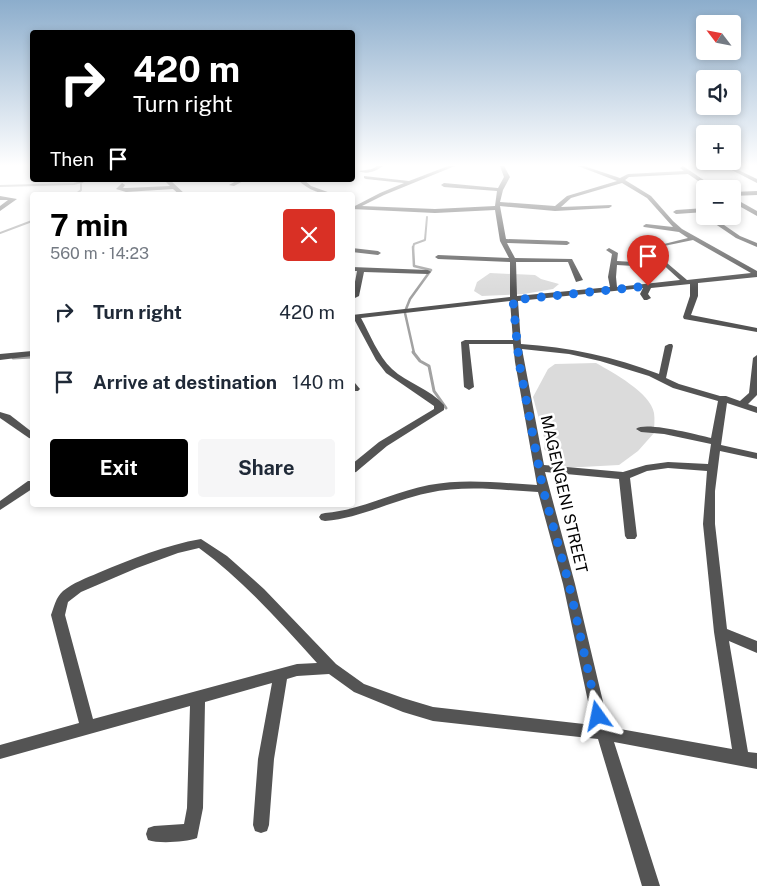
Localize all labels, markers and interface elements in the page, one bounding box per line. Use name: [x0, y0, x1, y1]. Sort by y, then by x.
north arrow: [696, 15, 741, 60]
map controls: [696, 15, 741, 225]
text: 420 m: [133, 49, 240, 90]
icon: right: [50, 50, 115, 115]
button: sound: [696, 70, 741, 115]
text: Turn right: [133, 91, 233, 117]
button: +: [696, 125, 741, 170]
icon: arrive: [104, 145, 132, 173]
text: Then: [50, 148, 94, 170]
button: −: [696, 180, 741, 225]
text: 7 min: [50, 207, 128, 243]
button: close: [283, 209, 335, 261]
pin: [627, 235, 669, 286]
icon: arrive: [634, 242, 662, 270]
text: 560 m · 14:23: [50, 244, 149, 263]
icon: right: [50, 298, 78, 326]
text: Turn right: [93, 301, 182, 323]
text: 420 m: [279, 301, 335, 323]
icon: arrive: [50, 368, 78, 396]
text: Arrive at destination: [93, 371, 277, 393]
text: 140 m: [292, 371, 344, 393]
street label: MAGENGENI STREET: [537, 413, 592, 575]
button: Exit: [50, 439, 188, 497]
button: Share: [198, 439, 335, 497]
position arrow: [571, 689, 623, 741]

